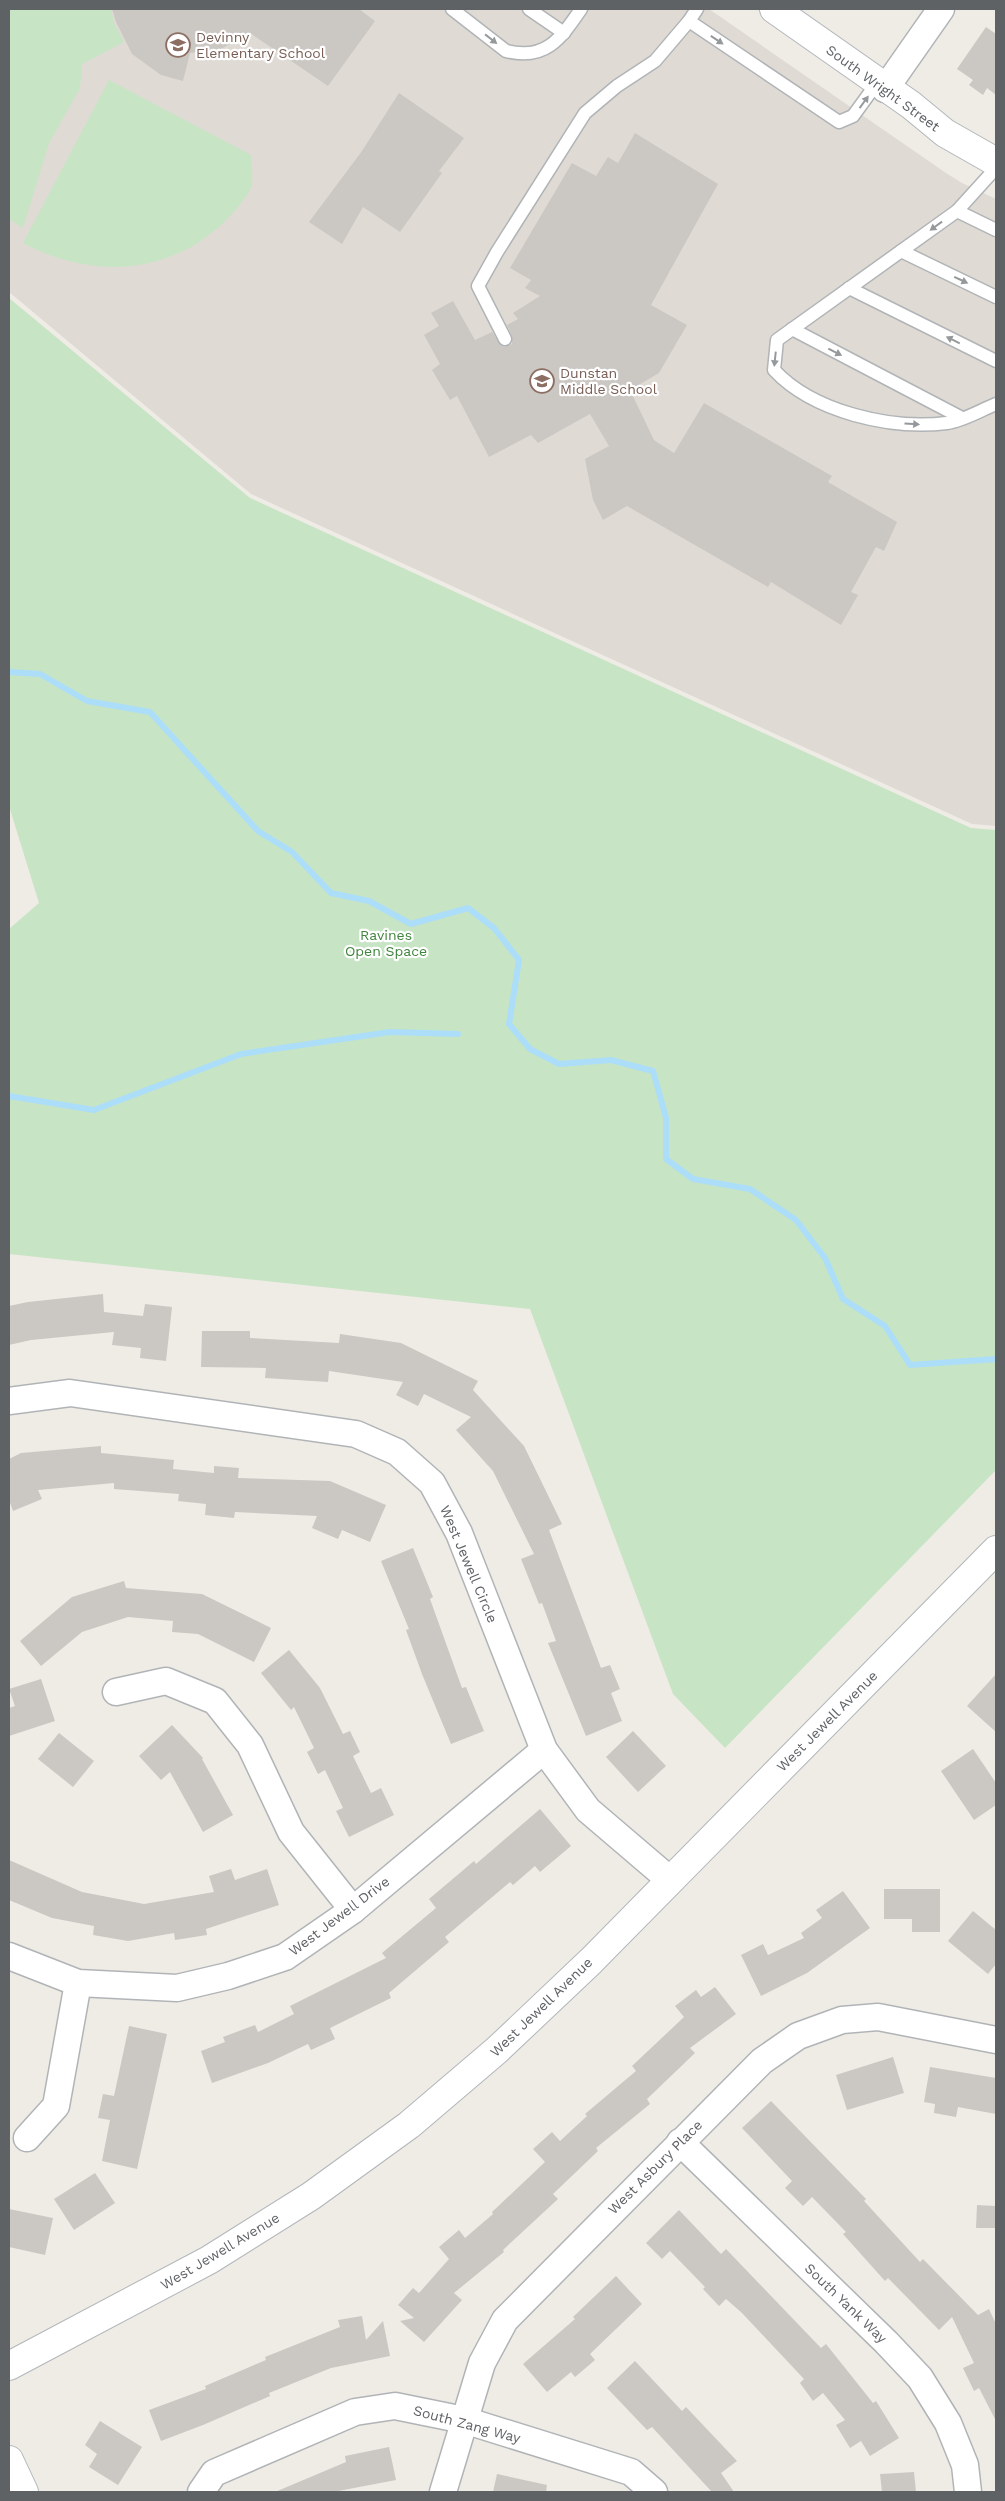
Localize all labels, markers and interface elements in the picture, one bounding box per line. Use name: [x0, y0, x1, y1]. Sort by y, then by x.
place label: Devinny Elementary School: [196, 29, 326, 61]
school or university icon: Devinny Elementary School: [165, 32, 191, 58]
one-way arrow: [484, 33, 497, 44]
one-way arrow: [711, 35, 724, 45]
street label: South Wright Street: [823, 41, 943, 135]
one-way arrow: [859, 95, 869, 109]
one-way arrow: [929, 221, 943, 231]
one-way arrow: [954, 276, 968, 284]
one-way arrow: [945, 336, 960, 344]
one-way arrow: [828, 348, 842, 356]
one-way arrow: [771, 352, 779, 368]
place label: Dunstan Middle School: [560, 365, 658, 397]
school or university icon: Dunstan Middle School: [529, 368, 555, 394]
one-way arrow: [904, 421, 920, 429]
park label: Ravines Open Space: [345, 927, 427, 959]
street label: West Jewell Circle: [437, 1503, 501, 1625]
street label: West Jewell Avenue: [773, 1667, 881, 1775]
street label: West Jewell Drive: [286, 1873, 392, 1959]
street label: West Jewell Avenue: [487, 1954, 595, 2060]
street label: West Asbury Place: [605, 2117, 705, 2217]
street label: West Jewell Avenue: [158, 2209, 282, 2293]
street label: South Yank Way: [802, 2260, 891, 2347]
street label: South Zang Way: [412, 2402, 523, 2446]

